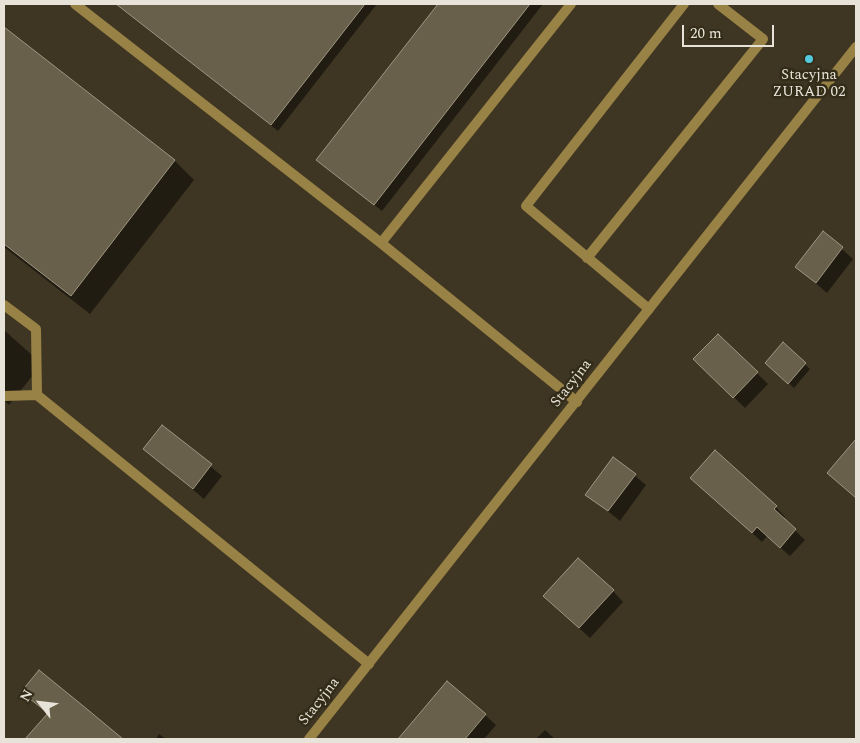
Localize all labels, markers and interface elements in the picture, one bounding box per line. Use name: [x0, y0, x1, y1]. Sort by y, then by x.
scale bar: [685, 15, 778, 47]
text: 20 m: [690, 22, 722, 45]
marker: Stacyjna ZURAD 02: [803, 53, 815, 65]
place label: Stacyjna ZURAD 02: [772, 67, 846, 102]
street label: Stacyjna: [548, 356, 596, 412]
street label: Stacyjna: [296, 674, 344, 730]
north arrow: [15, 678, 65, 728]
text: N: [14, 685, 38, 706]

